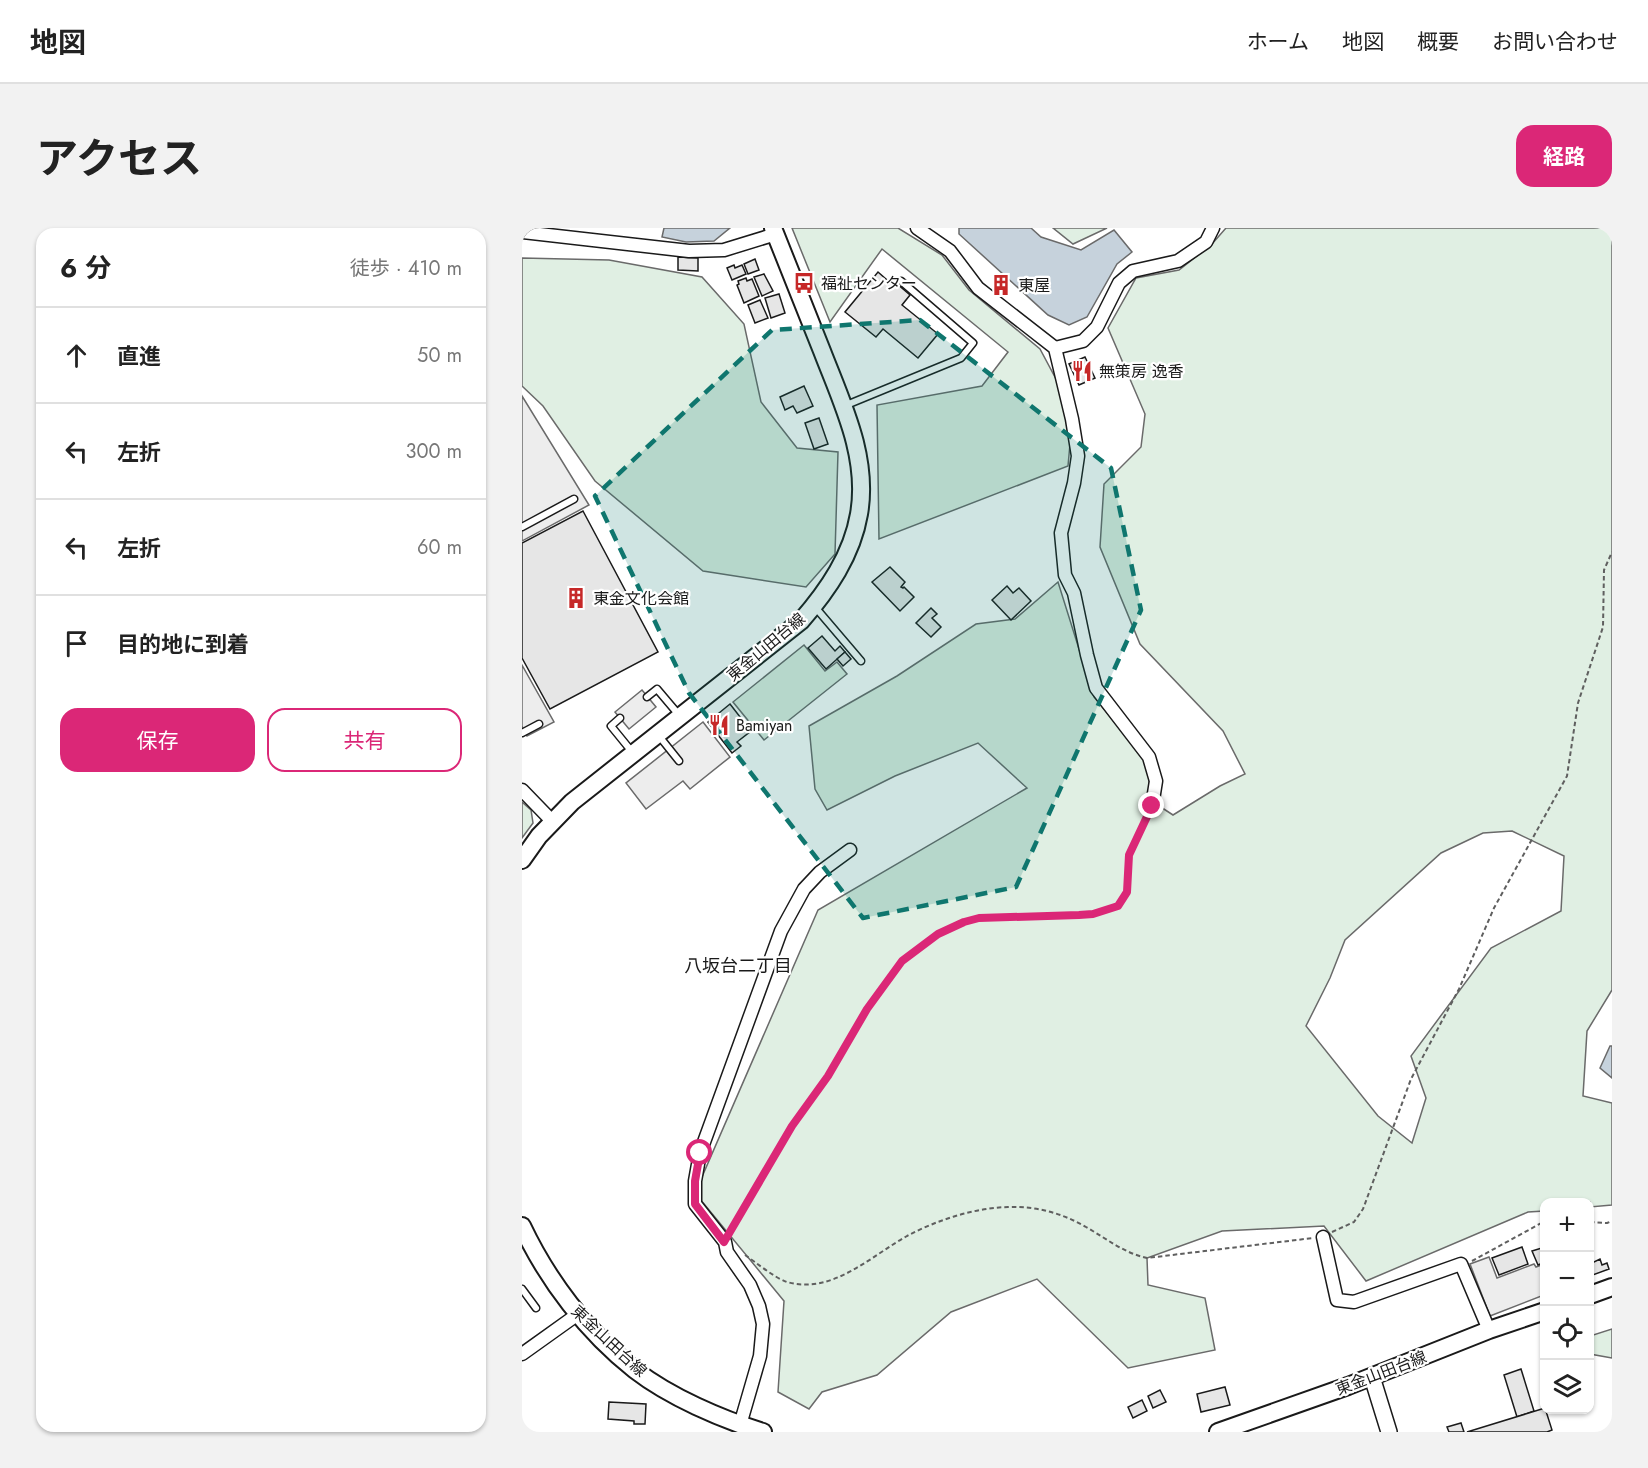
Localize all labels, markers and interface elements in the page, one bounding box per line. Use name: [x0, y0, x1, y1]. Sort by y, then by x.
text: 地図: [30, 22, 86, 63]
text: ホーム: [1247, 27, 1309, 57]
text: 地図: [1342, 27, 1384, 57]
text: 概要: [1417, 27, 1459, 57]
text: お問い合わせ: [1492, 27, 1618, 57]
button: 経路: [1516, 125, 1612, 187]
text: アクセス: [36, 128, 202, 189]
text: 6 分: [60, 249, 111, 287]
text: 徒歩 · 410 m: [350, 254, 462, 283]
bus stop icon: 福祉センター: [792, 271, 816, 295]
place label: 福祉センター: [821, 272, 917, 295]
building icon: 東屋: [989, 273, 1013, 297]
place label: 東屋: [1018, 274, 1050, 297]
icon: ahead: [60, 339, 93, 372]
text: 直進: [117, 340, 161, 372]
text: 50 m: [417, 341, 462, 370]
restaurant icon: 無策房 逸香: [1070, 359, 1094, 383]
place label: 無策房 逸香: [1099, 360, 1184, 383]
icon: left: [60, 435, 93, 468]
text: 左折: [117, 436, 161, 468]
text: 300 m: [405, 437, 462, 466]
icon: left: [60, 531, 93, 564]
text: 左折: [117, 532, 161, 564]
text: 60 m: [417, 533, 462, 562]
building icon: 東金文化会館: [564, 586, 588, 610]
place label: 東金文化会館: [593, 587, 689, 610]
street label: 東金山田台線: [722, 607, 810, 687]
icon: arrive: [60, 627, 93, 660]
text: 目的地に到着: [117, 628, 249, 660]
button: 保存: [60, 708, 255, 772]
button: 共有: [267, 708, 462, 772]
restaurant icon: Bamiyan: [707, 713, 731, 737]
place label: Bamiyan: [736, 714, 792, 737]
route end: [1138, 792, 1164, 818]
district label: 八坂台二丁目: [684, 953, 792, 979]
route start: [686, 1139, 712, 1165]
map controls: [1540, 1198, 1594, 1414]
button: +: [1540, 1198, 1594, 1252]
button: −: [1540, 1252, 1594, 1306]
street label: 東金山田台線: [566, 1300, 652, 1382]
button: locate: [1540, 1306, 1594, 1360]
street label: 東金山田台線: [1332, 1345, 1430, 1401]
button: layers: [1540, 1360, 1594, 1414]

